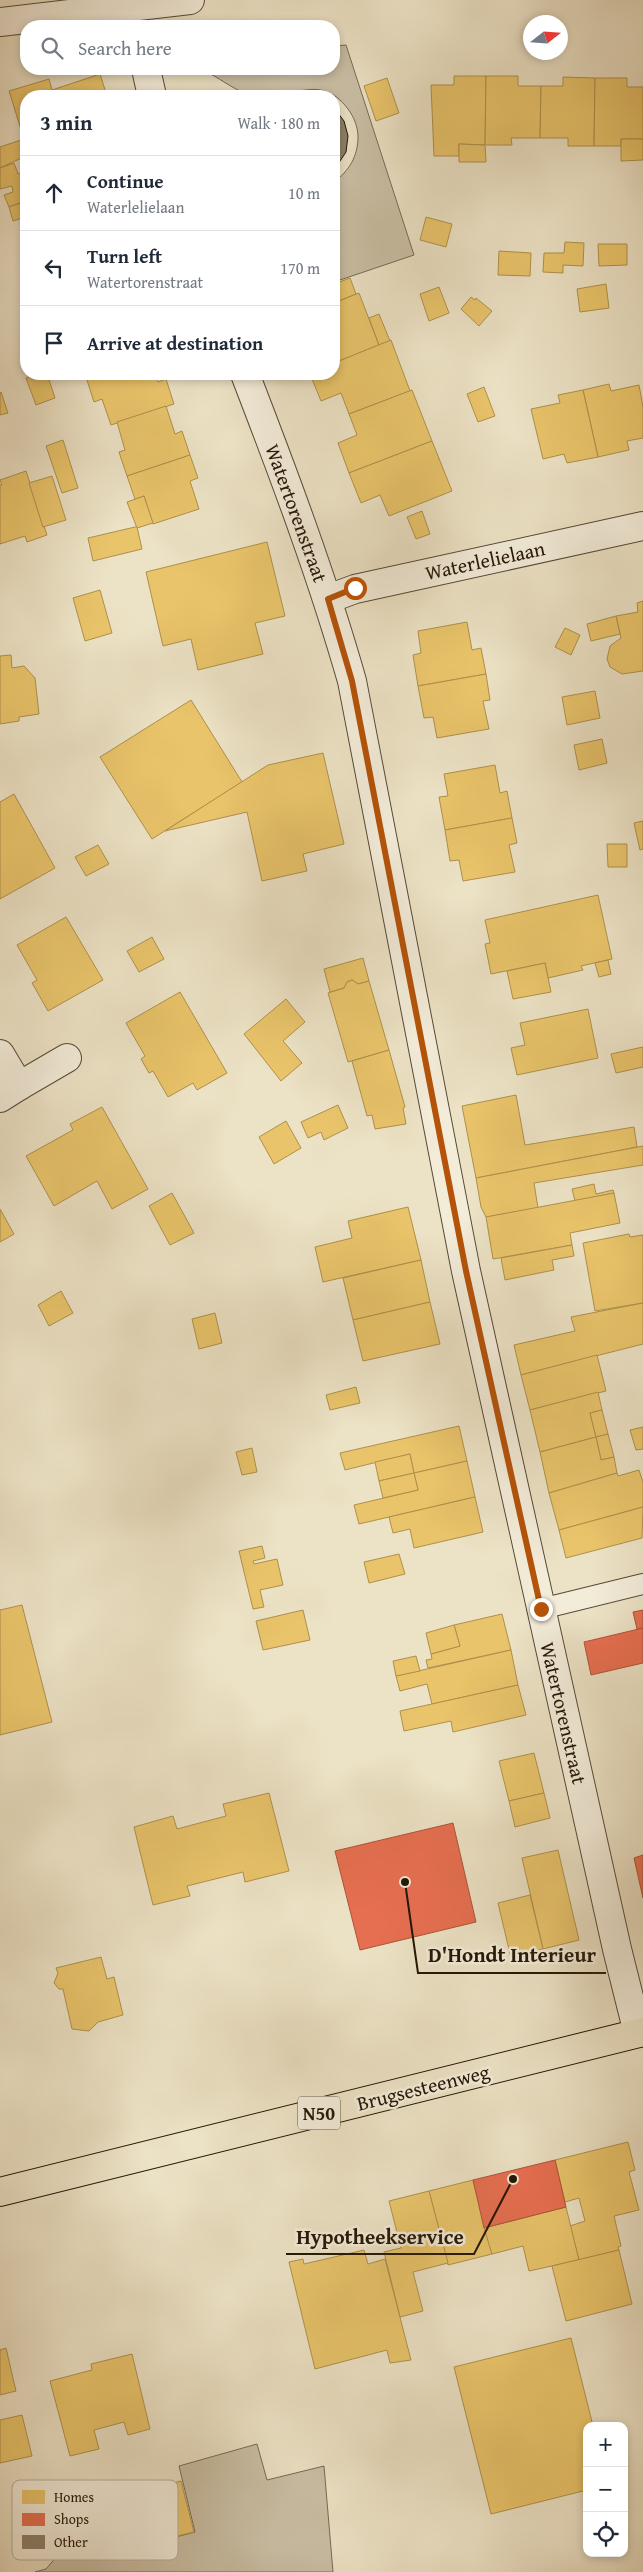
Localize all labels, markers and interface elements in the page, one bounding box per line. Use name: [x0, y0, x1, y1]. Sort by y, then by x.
north arrow: [523, 15, 568, 60]
search box: [20, 20, 340, 75]
icon: search: [38, 34, 66, 62]
text: Search here: [78, 34, 172, 62]
text: 3 min: [40, 107, 92, 138]
text: Walk · 180 m: [237, 111, 320, 135]
text: Continue: [87, 167, 164, 195]
icon: ahead: [40, 179, 68, 207]
text: 10 m: [288, 181, 320, 205]
text: Waterlelielaan: [87, 195, 184, 219]
text: Turn left: [87, 242, 162, 270]
icon: left: [40, 254, 68, 282]
text: 170 m: [280, 256, 320, 280]
text: Watertorenstraat: [87, 270, 203, 294]
icon: arrive: [40, 329, 68, 357]
text: Arrive at destination: [87, 329, 263, 357]
street label: Watertorenstraat: [259, 440, 335, 586]
street label: Waterlelielaan: [422, 533, 548, 587]
route start: [344, 577, 367, 600]
route end: [530, 1598, 553, 1621]
street label: Watertorenstraat: [534, 1639, 594, 1787]
callout: D'Hondt Interieur: [418, 1937, 606, 1973]
text: D'Hondt Interieur: [428, 1939, 596, 1970]
street label: Brugsesteenweg: [354, 2056, 492, 2117]
road number: N50: [298, 2096, 340, 2130]
callout: Hypotheekservice: [286, 2218, 474, 2254]
text: Hypotheekservice: [296, 2221, 464, 2252]
map controls: [583, 2422, 628, 2557]
button: +: [583, 2422, 628, 2467]
button: −: [583, 2467, 628, 2512]
legend: [12, 2480, 178, 2560]
text: Homes: [54, 2487, 94, 2507]
text: Shops: [54, 2509, 89, 2529]
button: locate: [583, 2512, 628, 2557]
text: Other: [54, 2532, 88, 2552]

